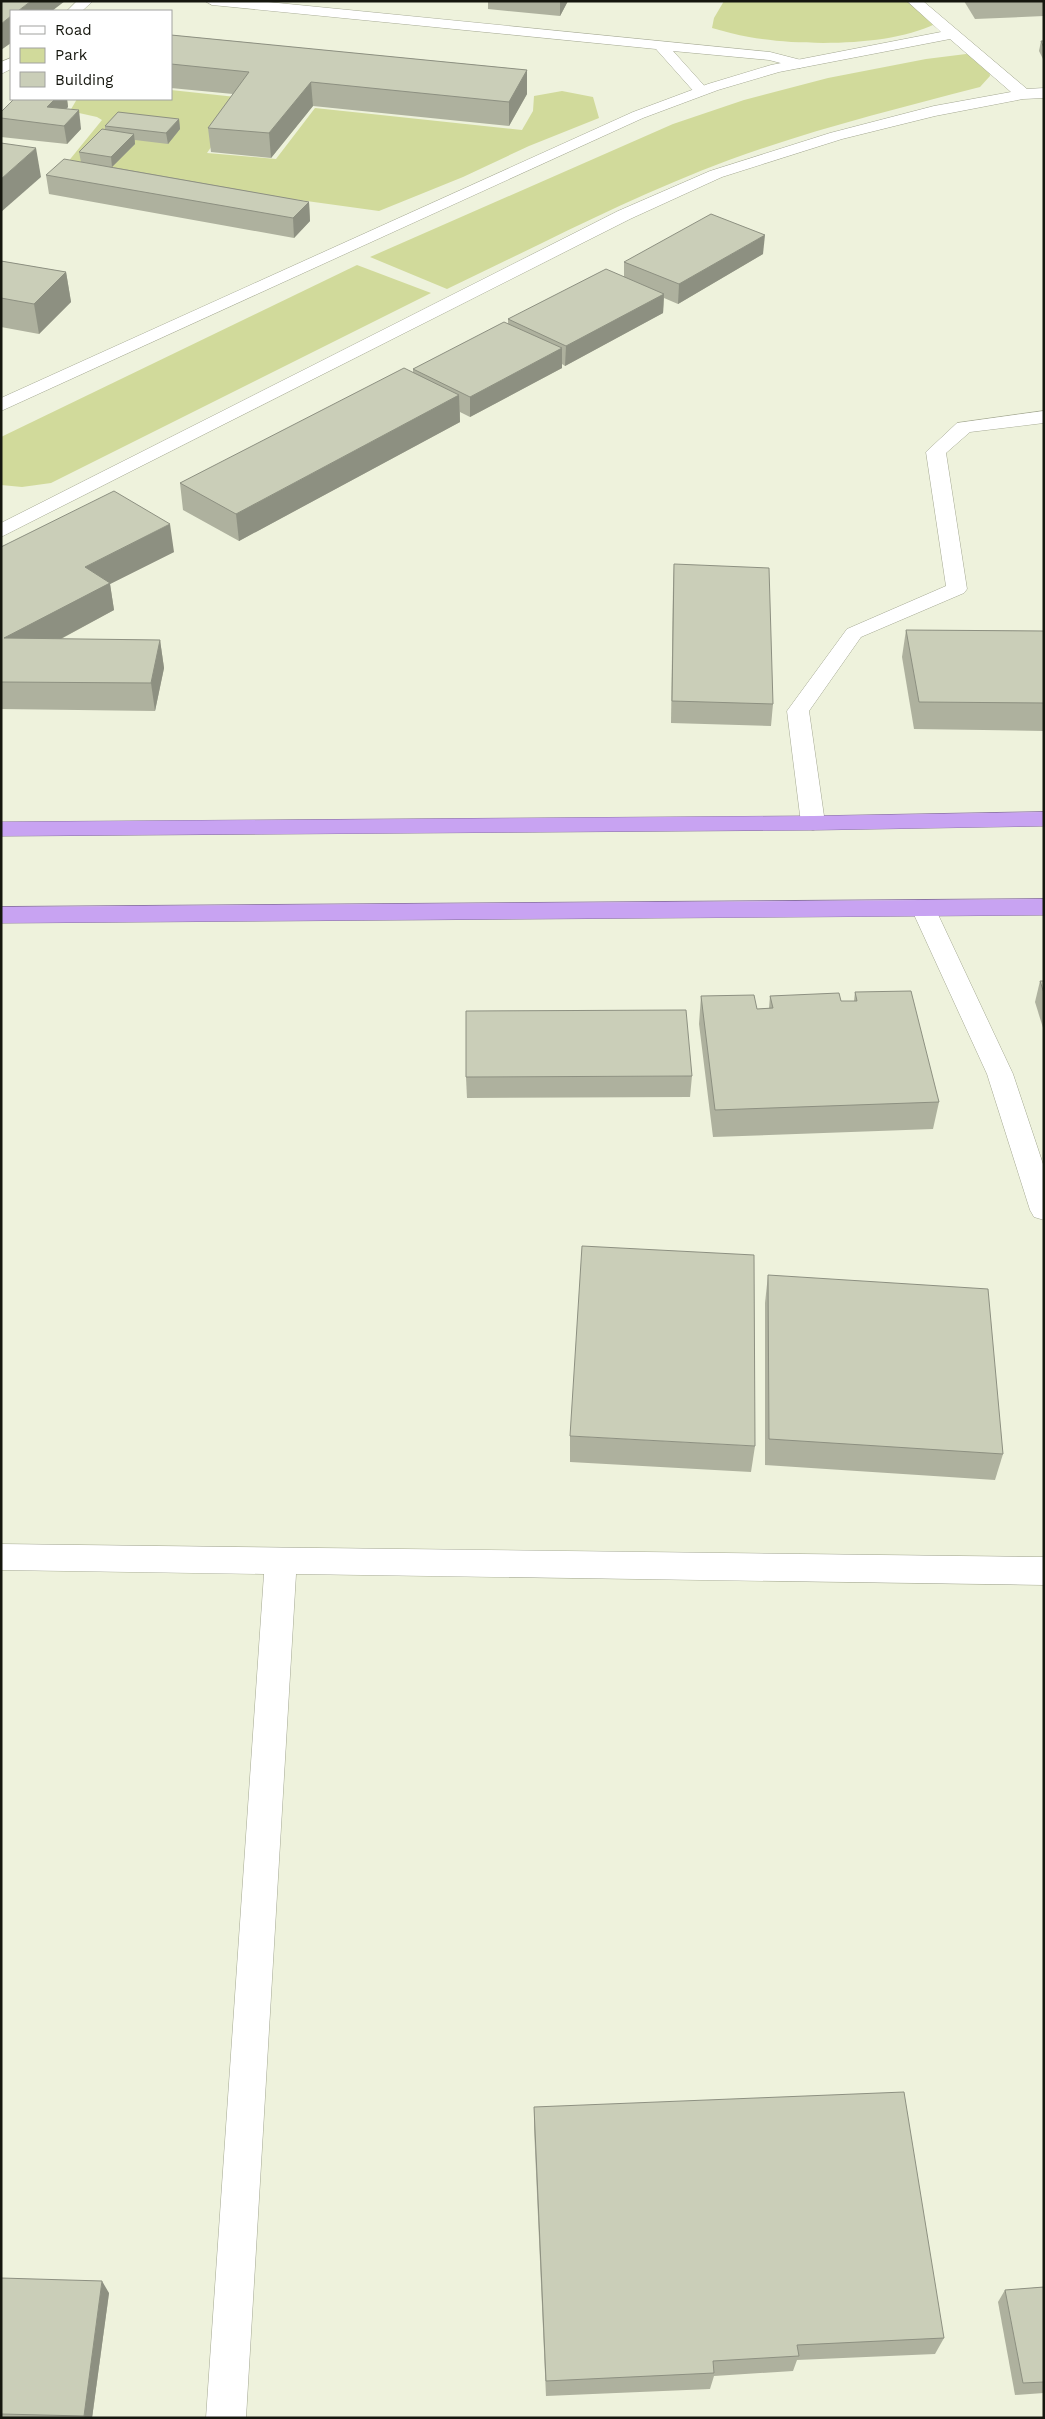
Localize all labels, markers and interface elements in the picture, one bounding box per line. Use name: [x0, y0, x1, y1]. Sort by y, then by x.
legend: [10, 10, 172, 100]
text: Road: [55, 21, 92, 39]
text: Park: [55, 46, 88, 64]
text: Building: [55, 71, 113, 89]

